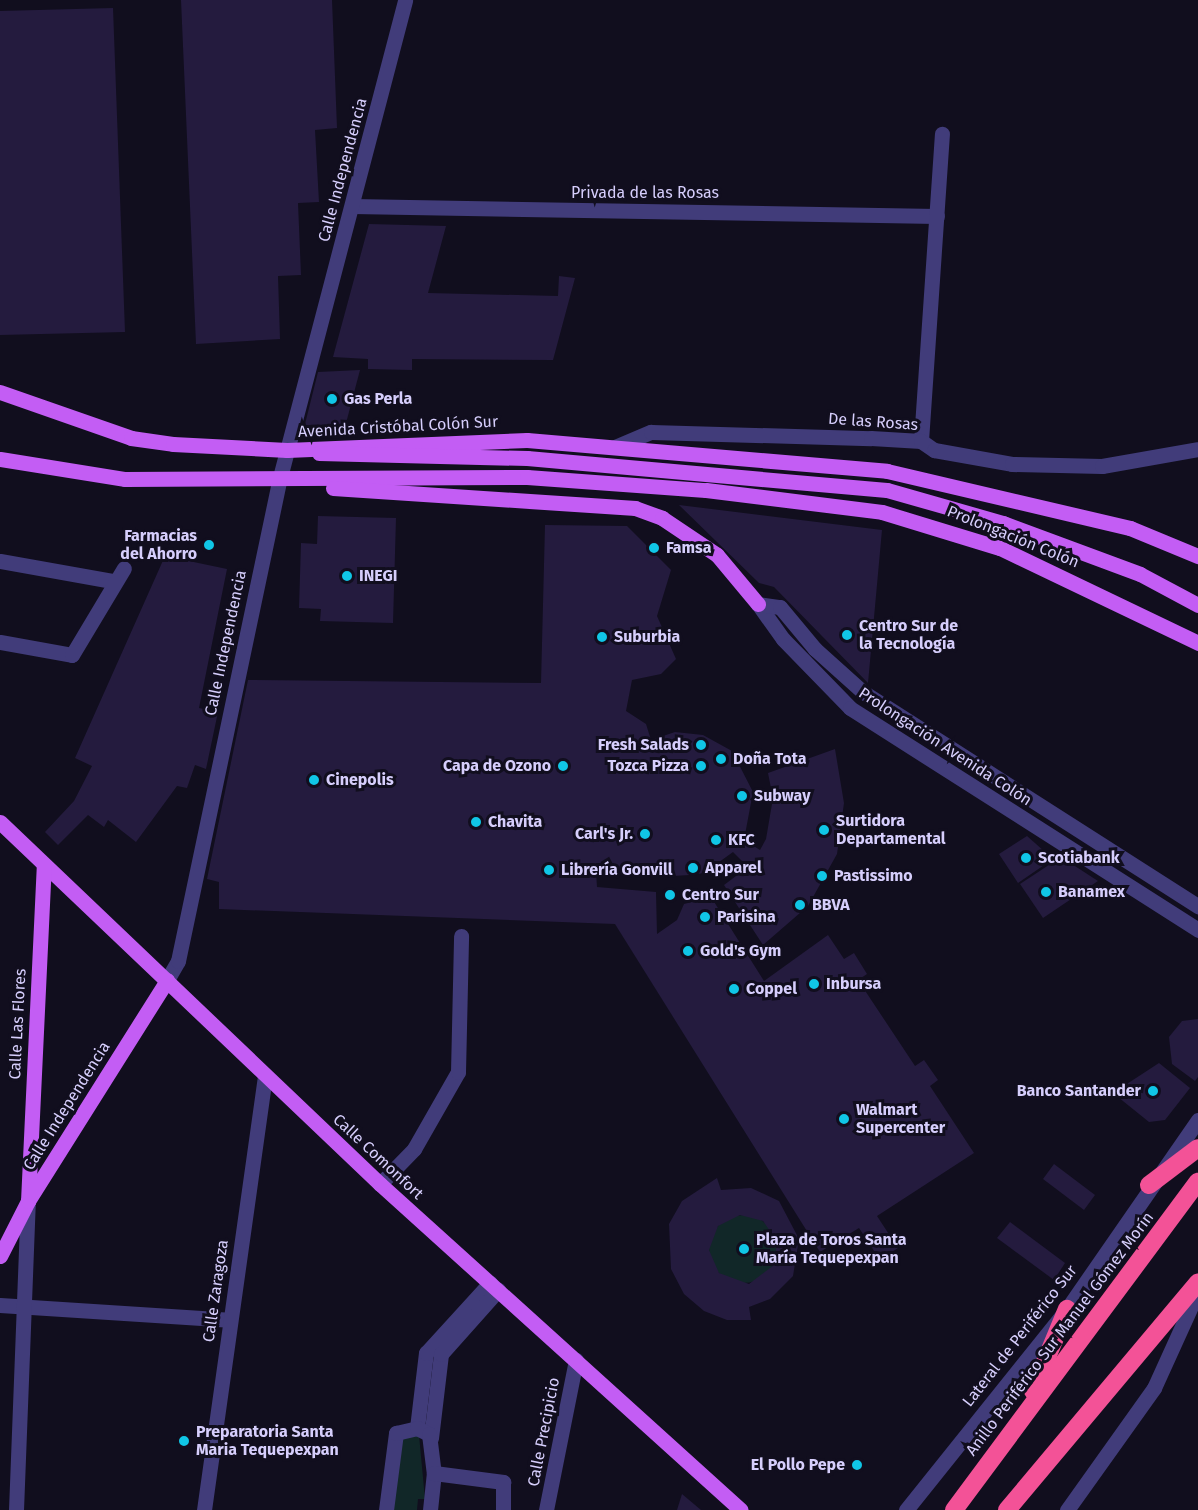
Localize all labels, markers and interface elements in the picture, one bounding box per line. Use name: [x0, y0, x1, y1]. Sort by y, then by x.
street label: Calle Independencia: [315, 96, 371, 244]
street label: Privada de las Rosas: [571, 183, 719, 203]
place label: Gas Perla: [344, 389, 412, 409]
marker: Gas Perla: [325, 392, 339, 406]
street label: De las Rosas: [827, 409, 919, 435]
street label: Avenida Cristóbal Colón Sur: [297, 412, 499, 442]
street label: Prolongación Colón: [944, 502, 1082, 572]
place label: Farmacias del Ahorro: [120, 526, 197, 564]
marker: Farmacias del Ahorro: [202, 538, 216, 552]
place label: Famsa: [666, 538, 711, 558]
marker: Famsa: [647, 541, 661, 555]
place label: INEGI: [359, 566, 397, 586]
street label: Calle Independencia: [201, 569, 251, 717]
marker: INEGI: [340, 569, 354, 583]
place label: Centro Sur de la Tecnología: [859, 616, 958, 654]
place label: Suburbia: [614, 627, 680, 647]
marker: Centro Sur de la Tecnología: [840, 628, 854, 642]
marker: Suburbia: [595, 630, 609, 644]
street label: Prolongación Avenida Colón: [855, 684, 1035, 810]
place label: Fresh Salads: [598, 735, 689, 755]
marker: Fresh Salads: [694, 738, 708, 752]
place label: Doña Tota: [733, 749, 806, 769]
marker: Doña Tota: [714, 752, 728, 766]
place label: Capa de Ozono: [443, 756, 551, 776]
place label: Tozca Pizza: [607, 756, 689, 776]
marker: Capa de Ozono: [556, 759, 570, 773]
marker: Tozca Pizza: [694, 759, 708, 773]
place label: Cinepolis: [326, 770, 394, 790]
marker: Cinepolis: [307, 773, 321, 787]
place label: Subway: [754, 786, 810, 806]
marker: Subway: [735, 789, 749, 803]
place label: Surtidora Departamental: [836, 811, 946, 849]
place label: Chavita: [488, 812, 542, 832]
marker: Chavita: [469, 815, 483, 829]
marker: Surtidora Departamental: [817, 823, 831, 837]
place label: Carl's Jr.: [575, 824, 633, 844]
marker: Carl's Jr.: [638, 827, 652, 841]
place label: KFC: [728, 830, 755, 850]
marker: KFC: [709, 833, 723, 847]
place label: Scotiabank: [1038, 848, 1120, 868]
marker: Scotiabank: [1019, 851, 1033, 865]
place label: Apparel: [705, 858, 762, 878]
place label: Librería Gonvill: [561, 860, 673, 880]
marker: Apparel: [686, 861, 700, 875]
marker: Librería Gonvill: [542, 863, 556, 877]
place label: Pastissimo: [834, 866, 913, 886]
marker: Pastissimo: [815, 869, 829, 883]
place label: Banamex: [1058, 882, 1125, 902]
place label: Centro Sur: [682, 885, 759, 905]
marker: Banamex: [1039, 885, 1053, 899]
marker: Centro Sur: [663, 888, 677, 902]
place label: BBVA: [812, 895, 850, 915]
marker: BBVA: [793, 898, 807, 912]
place label: Parisina: [717, 907, 776, 927]
marker: Parisina: [698, 910, 712, 924]
place label: Gold's Gym: [700, 941, 781, 961]
marker: Gold's Gym: [681, 944, 695, 958]
street label: Calle Las Flores: [6, 968, 30, 1080]
place label: Inbursa: [826, 974, 881, 994]
marker: Inbursa: [807, 977, 821, 991]
place label: Coppel: [746, 979, 797, 999]
marker: Coppel: [727, 982, 741, 996]
street label: Calle Independencia: [20, 1038, 114, 1174]
place label: Banco Santander: [1017, 1081, 1141, 1101]
marker: Banco Santander: [1146, 1084, 1160, 1098]
place label: Walmart Supercenter: [856, 1100, 945, 1138]
street label: Calle Comonfort: [329, 1110, 427, 1204]
marker: Walmart Supercenter: [837, 1112, 851, 1126]
street label: Anillo Periférico Sur Manuel Gómez Morín: [962, 1208, 1158, 1460]
place label: Plaza de Toros Santa María Tequepexpan: [756, 1230, 907, 1268]
street label: Calle Zaragoza: [199, 1239, 233, 1343]
marker: Plaza de Toros Santa María Tequepexpan: [737, 1242, 751, 1256]
street label: Lateral de Periférico Sur: [959, 1261, 1081, 1411]
street label: Calle Precipicio: [524, 1376, 564, 1488]
place label: Preparatoria Santa Maria Tequepexpan: [196, 1422, 339, 1460]
marker: Preparatoria Santa Maria Tequepexpan: [177, 1434, 191, 1448]
place label: El Pollo Pepe: [751, 1455, 845, 1475]
marker: El Pollo Pepe: [850, 1458, 864, 1472]

